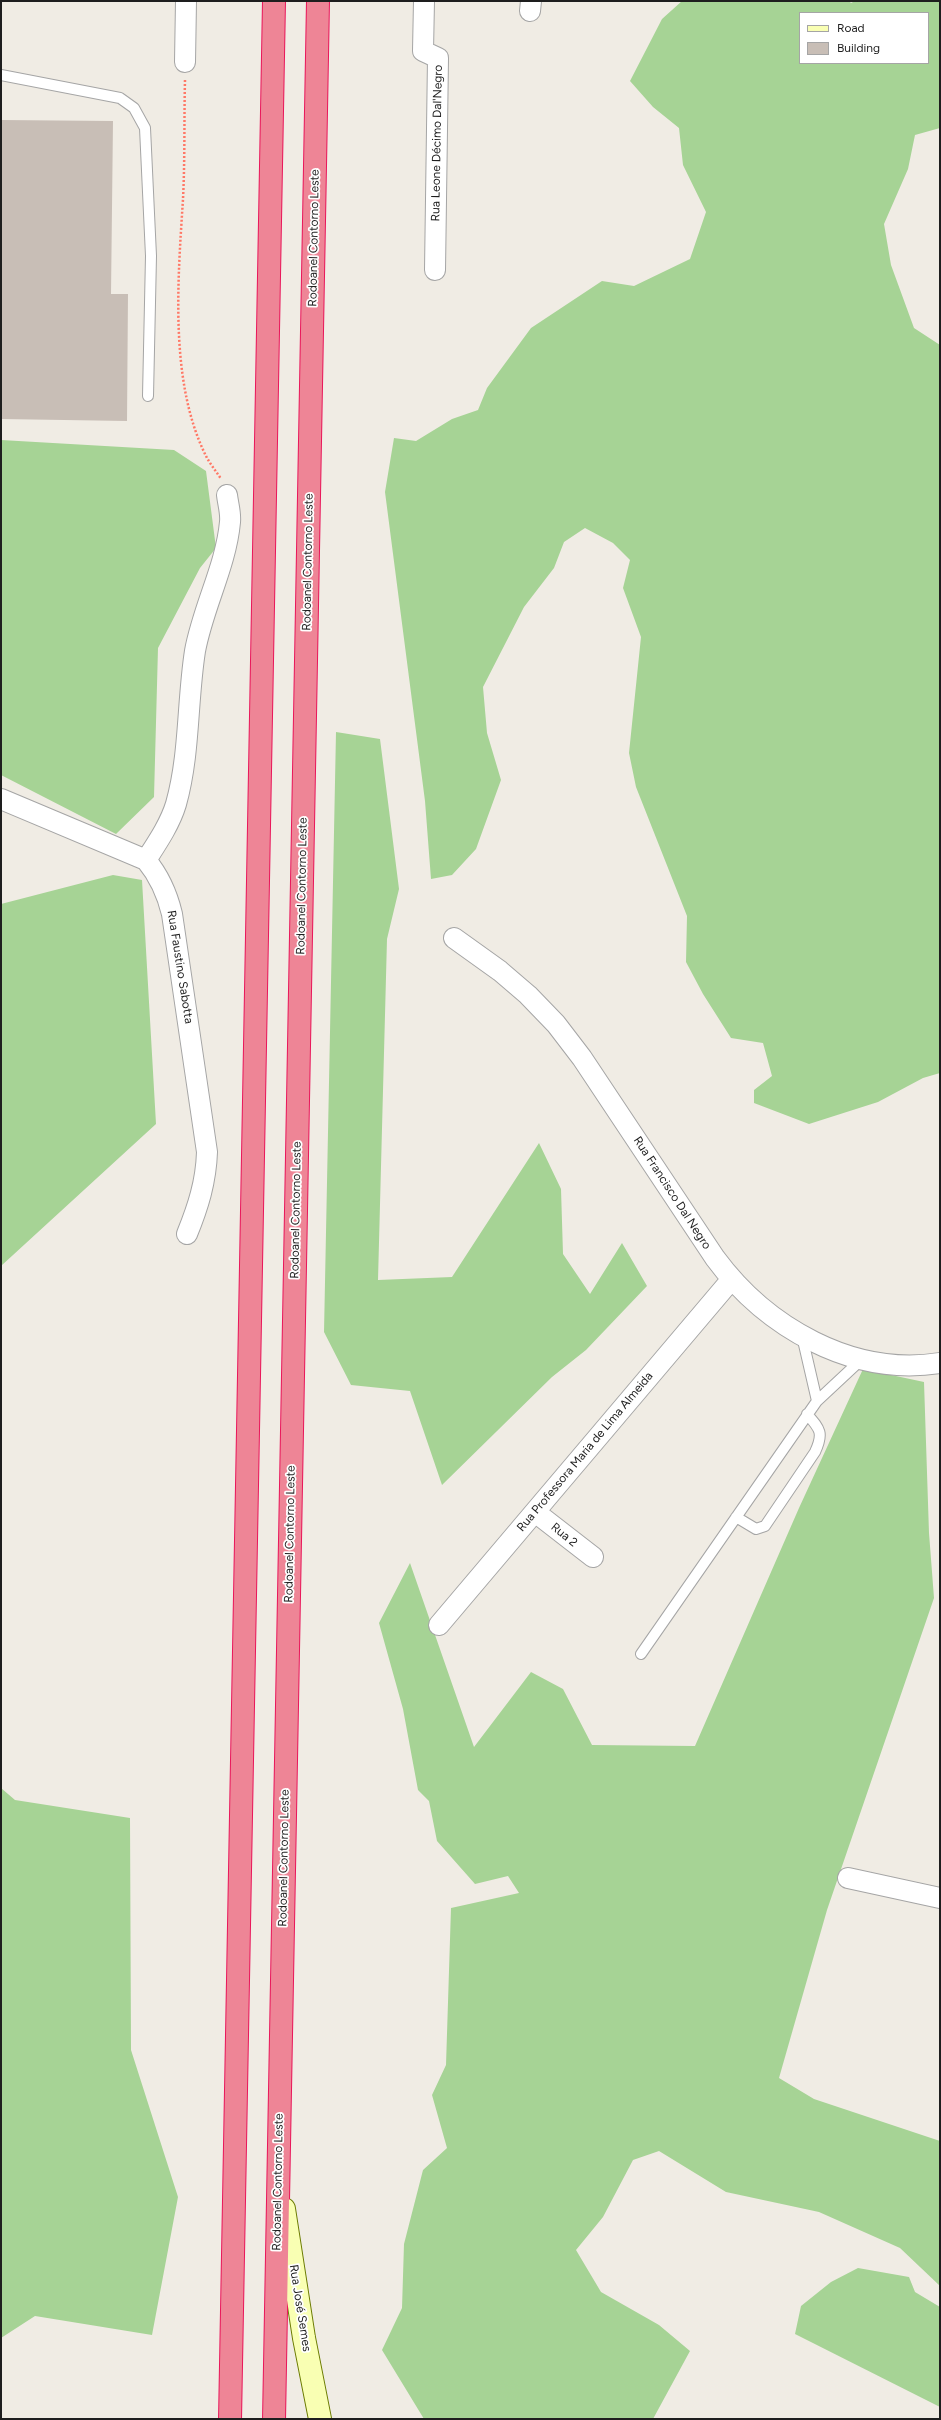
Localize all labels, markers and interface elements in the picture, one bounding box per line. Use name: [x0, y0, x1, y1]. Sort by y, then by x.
legend: [799, 12, 929, 64]
text: Road: [837, 21, 865, 35]
text: Building: [837, 41, 880, 55]
street label: Rua Leone Décimo Dal'Negro: [428, 64, 446, 222]
street label: Rodoanel Contorno Leste: [306, 169, 322, 307]
street label: Rodoanel Contorno Leste: [300, 493, 316, 631]
street label: Rodoanel Contorno Leste: [294, 817, 310, 955]
street label: Rua Faustino Sabotta: [164, 909, 196, 1025]
street label: Rua Francisco Dal Negro: [630, 1134, 714, 1252]
street label: Rodoanel Contorno Leste: [288, 1141, 304, 1279]
street label: Rua Professora Maria de Lima Almeida: [514, 1369, 656, 1535]
street label: Rodoanel Contorno Leste: [282, 1465, 298, 1603]
street label: Rua 2: [548, 1520, 580, 1550]
street label: Rodoanel Contorno Leste: [276, 1789, 292, 1927]
street label: Rodoanel Contorno Leste: [270, 2113, 286, 2251]
street label: Rua José Semes: [286, 2264, 314, 2352]

